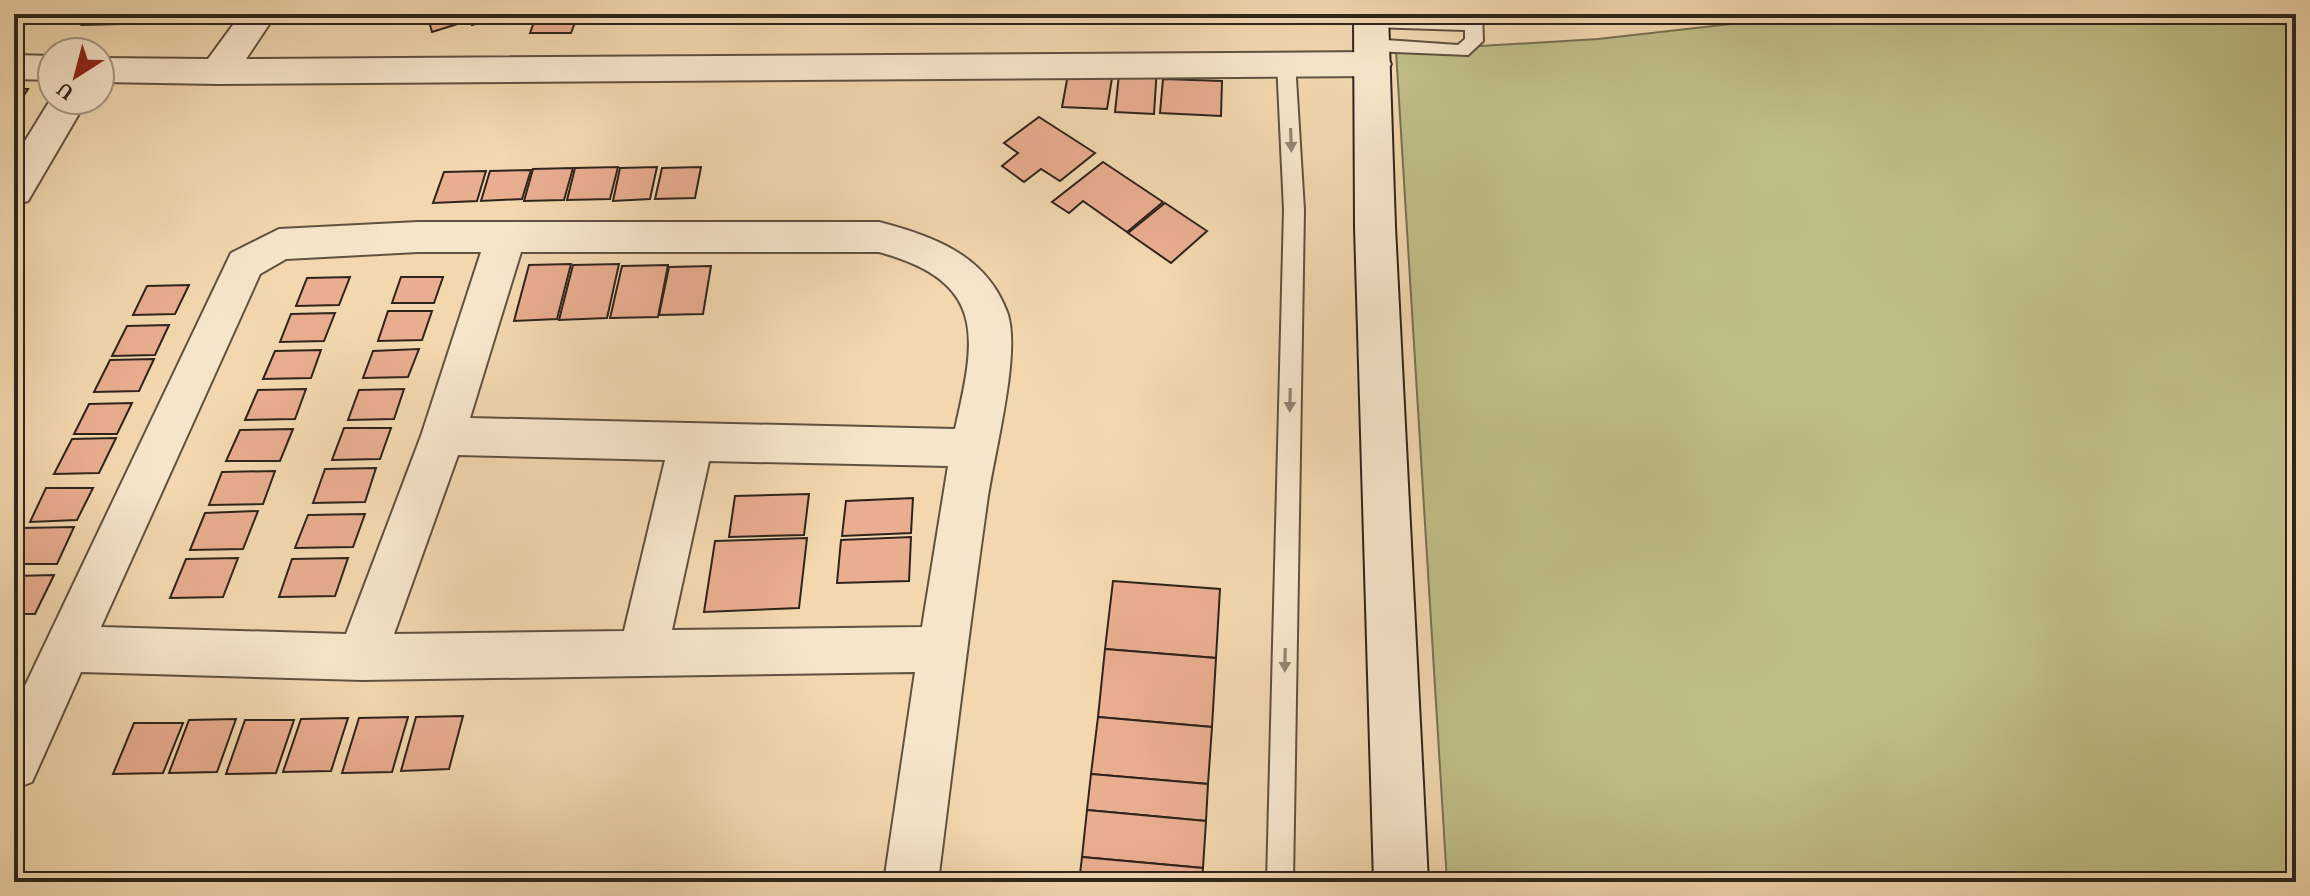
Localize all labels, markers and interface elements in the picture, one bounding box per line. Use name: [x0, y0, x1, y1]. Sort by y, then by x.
north arrow: [36, 36, 116, 116]
text: U: [49, 75, 80, 109]
one-way arrow: [1284, 128, 1297, 153]
one-way arrow: [1284, 388, 1296, 413]
one-way arrow: [1279, 648, 1291, 673]

